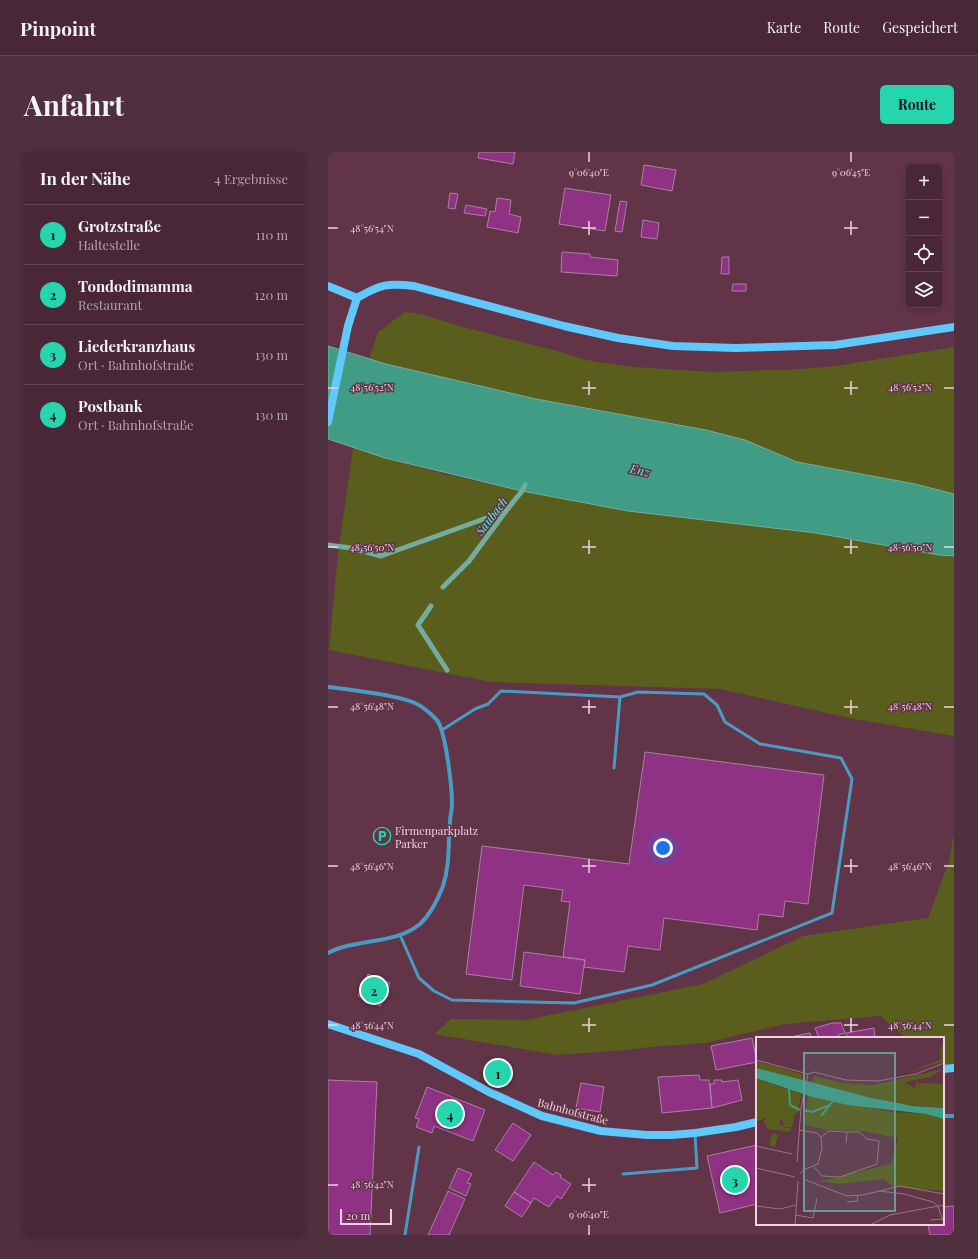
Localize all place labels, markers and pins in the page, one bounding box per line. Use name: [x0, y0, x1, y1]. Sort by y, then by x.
place label: Firmenparkplatz Parker: [395, 823, 478, 851]
parking icon: Firmenparkplatz Parker: [372, 826, 392, 846]
pin: 2: [361, 975, 387, 1005]
pin: 1: [485, 1058, 511, 1088]
pin: 4: [437, 1099, 463, 1129]
pin: 3: [722, 1165, 748, 1195]

